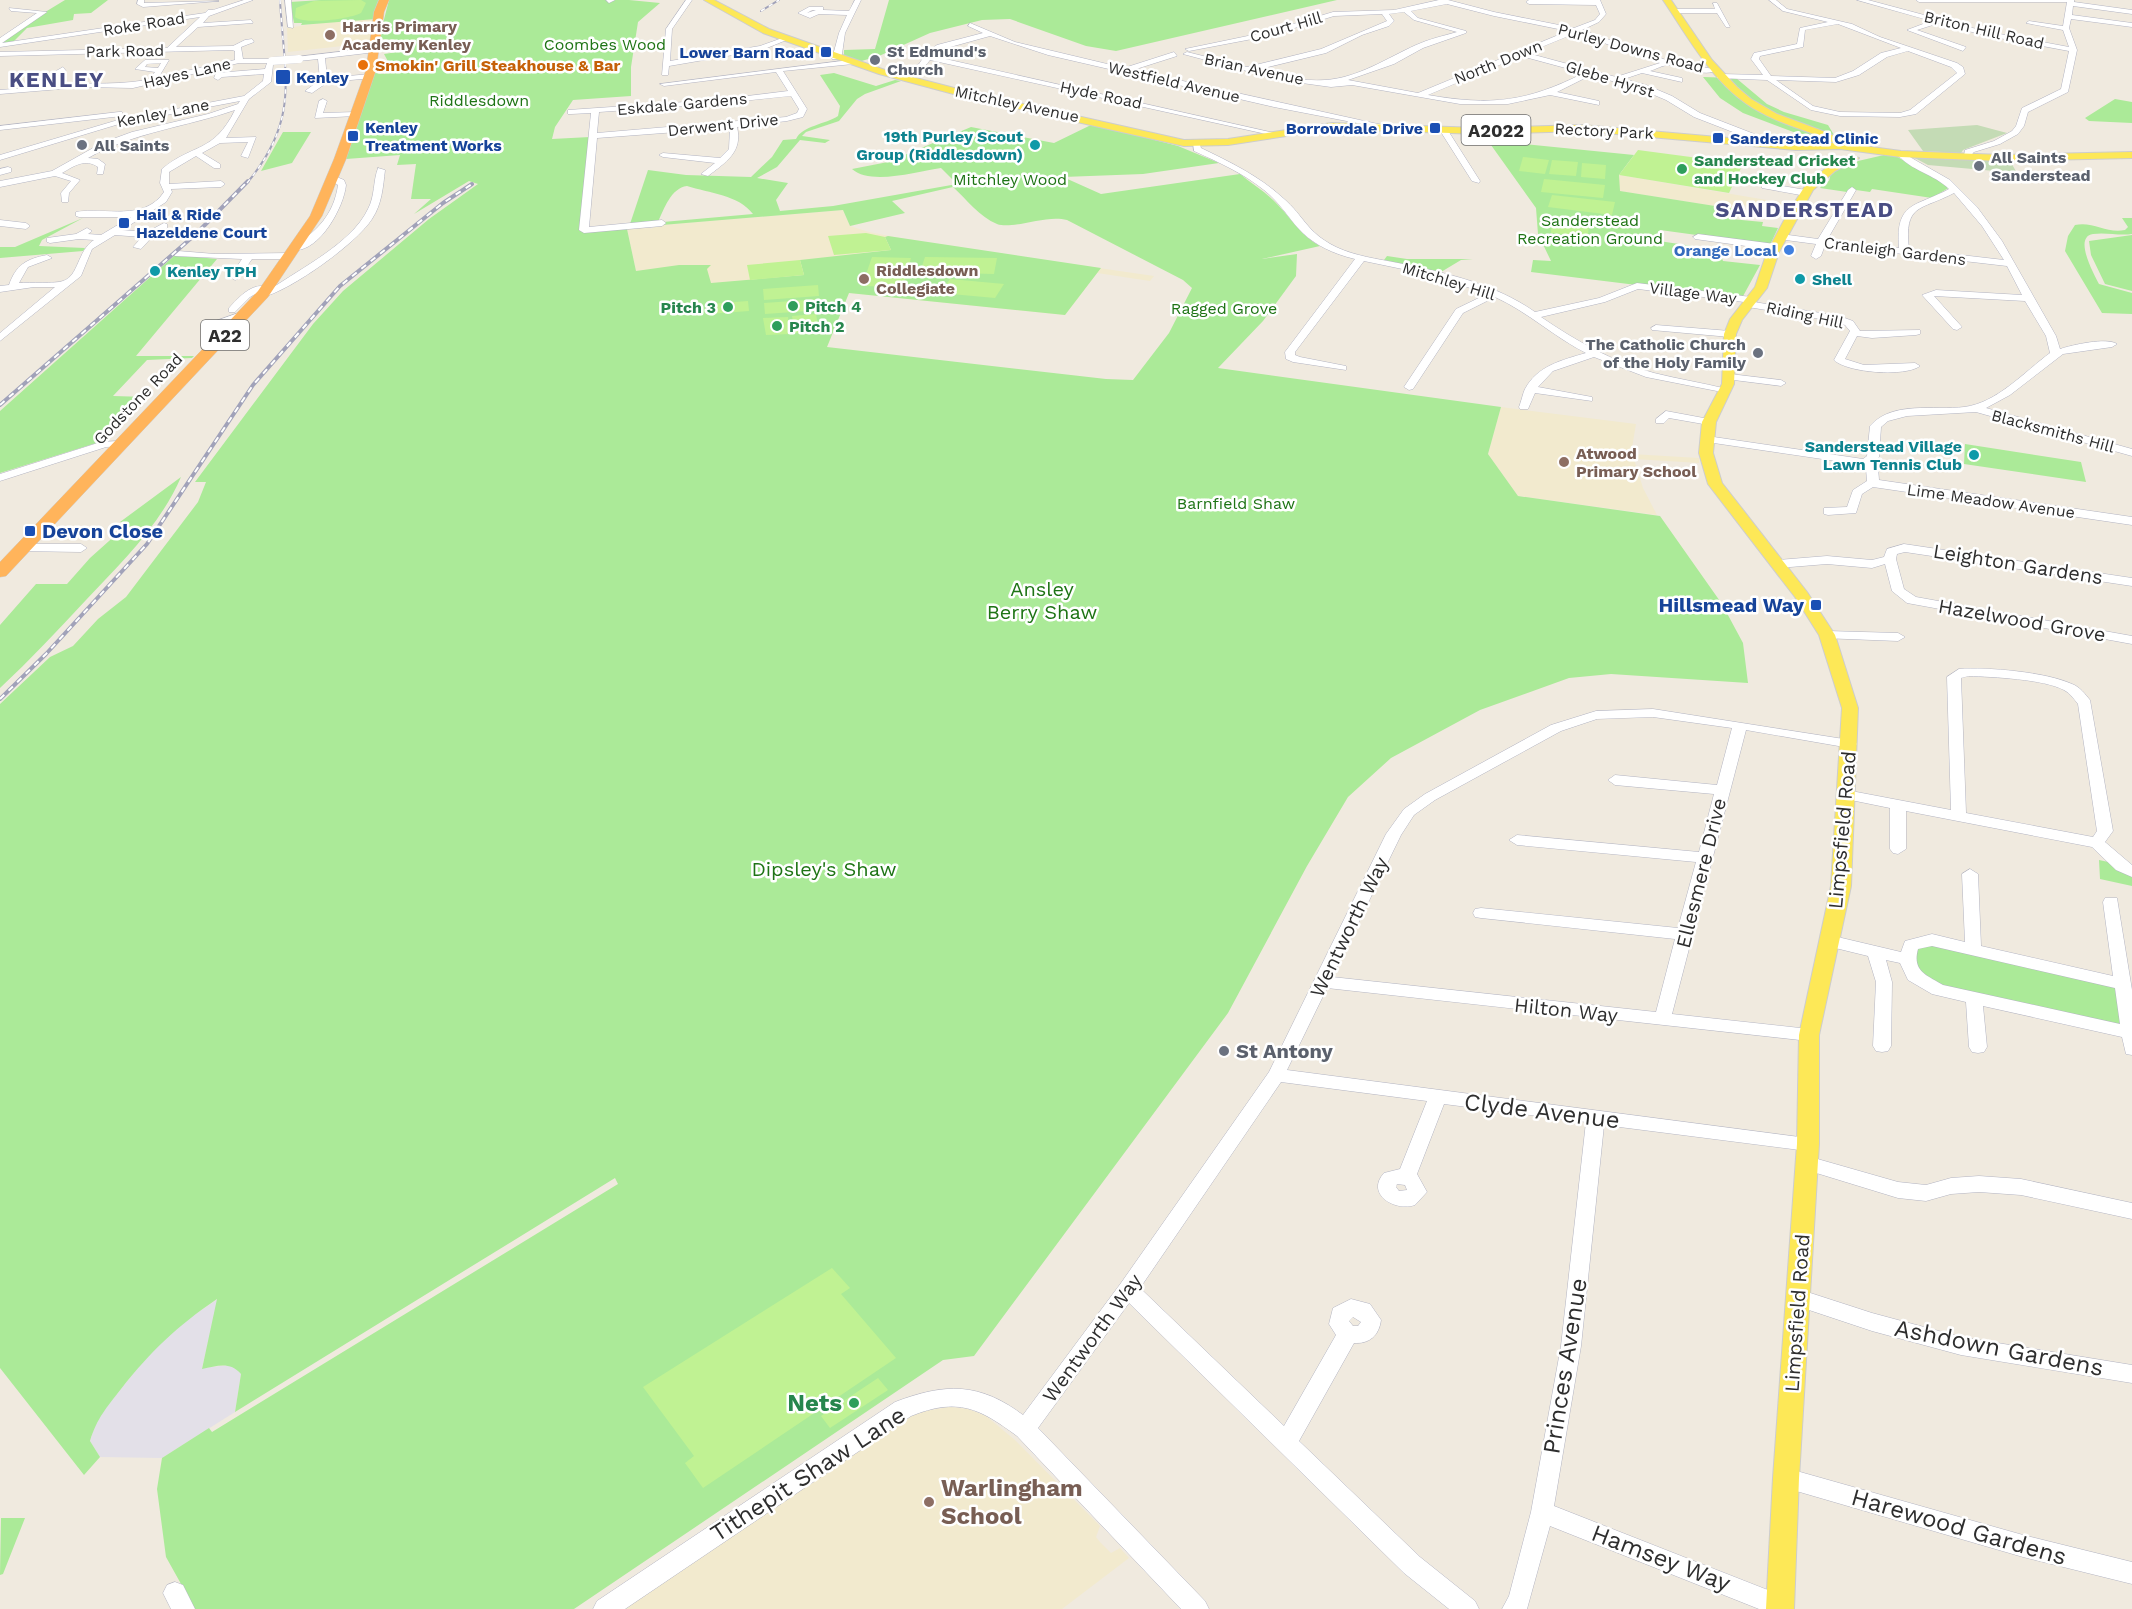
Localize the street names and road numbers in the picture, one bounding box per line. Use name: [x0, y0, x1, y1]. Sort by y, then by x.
street label: Briton Hill Road: [1922, 7, 2046, 53]
street label: Roke Road: [102, 8, 186, 40]
street label: Court Hill: [1248, 8, 1324, 46]
street label: Purley Downs Road: [1556, 19, 1706, 77]
street label: North Down: [1451, 36, 1545, 88]
street label: Park Road: [86, 41, 164, 61]
street label: Brian Avenue: [1202, 49, 1306, 89]
street label: Hayes Lane: [141, 54, 233, 92]
street label: Glebe Hyrst: [1563, 57, 1657, 102]
street label: Westfield Avenue: [1106, 58, 1242, 106]
street label: Hyde Road: [1058, 77, 1144, 113]
street label: Mitchley Avenue: [953, 82, 1081, 126]
street label: Eskdale Gardens: [616, 89, 748, 119]
street label: Kenley Lane: [115, 95, 211, 131]
street label: Derwent Drive: [667, 110, 779, 140]
road number: A2022: [1462, 115, 1530, 145]
street label: Rectory Park: [1554, 119, 1654, 143]
street label: Cranleigh Gardens: [1823, 233, 1967, 269]
street label: Mitchley Hill: [1400, 258, 1498, 304]
street label: Village Way: [1648, 278, 1739, 308]
street label: Riding Hill: [1764, 298, 1846, 333]
road number: A22: [201, 320, 249, 350]
street label: Godstone Road: [90, 349, 186, 449]
street label: Blacksmiths Hill: [1989, 405, 2117, 457]
street label: Lime Meadow Avenue: [1906, 480, 2076, 522]
street label: Leighton Gardens: [1931, 539, 2105, 589]
street label: Hazelwood Grove: [1936, 593, 2108, 647]
street label: Limpsfield Road: [1823, 750, 1861, 910]
street label: Ellesmere Drive: [1671, 796, 1731, 950]
street label: Wentworth Way: [1305, 852, 1394, 1001]
street label: Hilton Way: [1513, 993, 1620, 1027]
street label: Clyde Avenue: [1463, 1088, 1621, 1134]
street label: Limpsfield Road: [1780, 1233, 1814, 1393]
street label: Wentworth Way: [1037, 1268, 1147, 1407]
street label: Princes Avenue: [1537, 1276, 1593, 1456]
street label: Ashdown Gardens: [1892, 1314, 2106, 1382]
street label: Tithepit Shaw Lane: [705, 1400, 911, 1548]
street label: Harewood Gardens: [1848, 1483, 2070, 1571]
street label: Hamsey Way: [1588, 1519, 1735, 1598]

